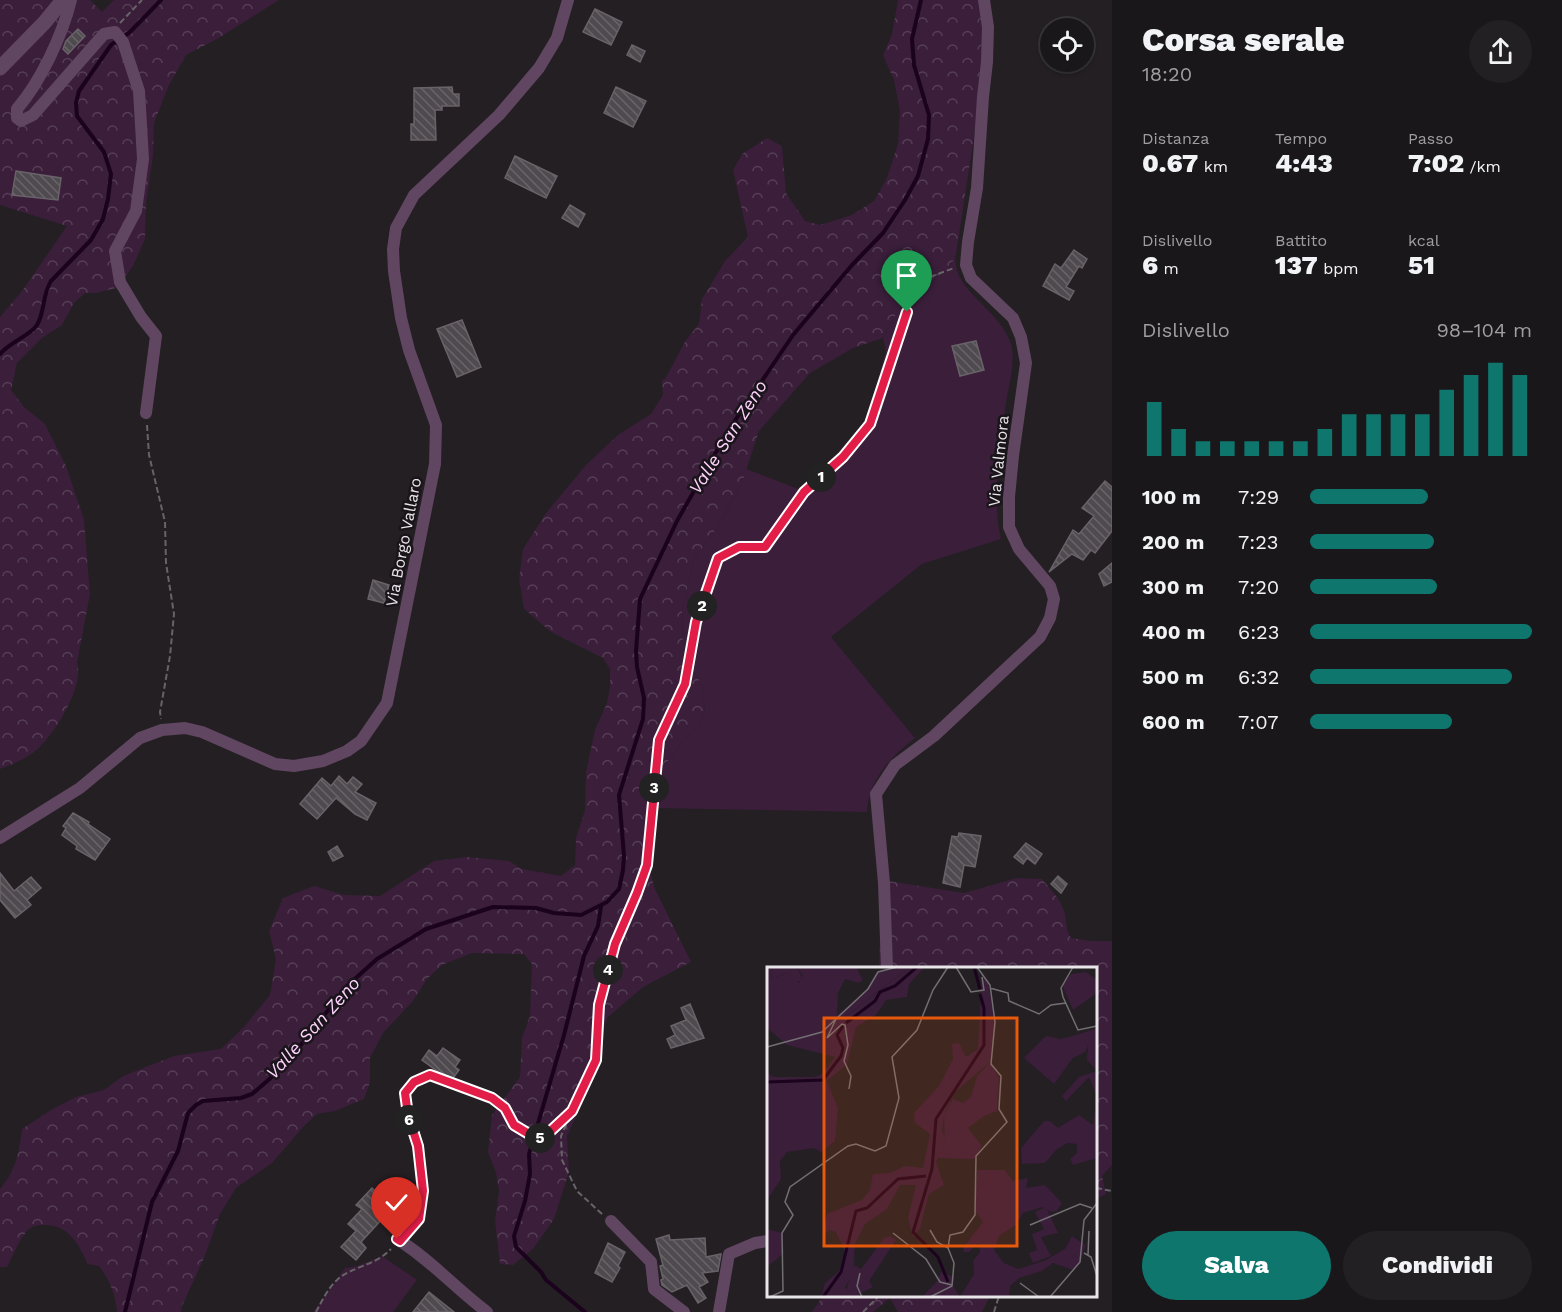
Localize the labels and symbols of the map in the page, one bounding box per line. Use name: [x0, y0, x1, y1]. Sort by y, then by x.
pin: [881, 250, 932, 312]
water label: Valle San Zeno: [684, 376, 771, 497]
street label: Via Valmora: [984, 414, 1013, 508]
pin: 1: [806, 462, 836, 492]
street label: Via Borgo Vallaro: [382, 476, 425, 608]
pin: 2: [687, 591, 717, 621]
pin: 3: [639, 773, 669, 803]
pin: 4: [593, 955, 623, 985]
inset map: [767, 967, 1097, 1297]
water label: Valle San Zeno: [261, 972, 364, 1083]
pin: 6: [394, 1105, 424, 1135]
pin: 5: [525, 1123, 555, 1153]
pin: [371, 1177, 422, 1239]

